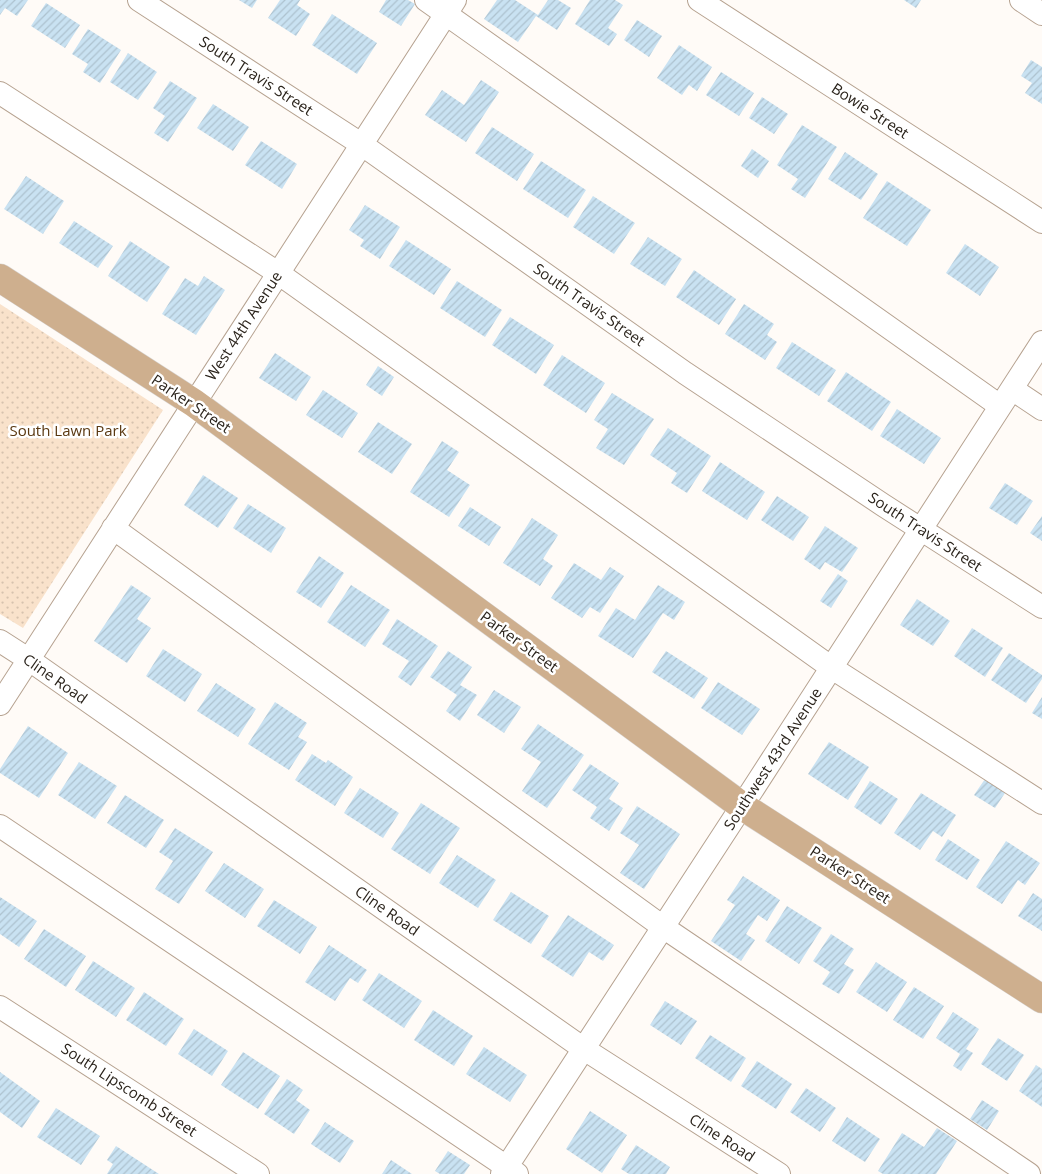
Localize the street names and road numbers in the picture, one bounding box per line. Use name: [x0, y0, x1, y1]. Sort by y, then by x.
street label: South Travis Street: [196, 31, 317, 119]
street label: Bowie Street: [828, 78, 913, 143]
street label: South Travis Street: [530, 258, 649, 350]
street label: West 44th Avenue: [200, 267, 286, 384]
street label: Parker Street: [148, 369, 235, 437]
street label: South Travis Street: [865, 487, 986, 575]
street label: Parker Street: [477, 606, 563, 676]
street label: Cline Road: [19, 649, 92, 708]
street label: Southwest 43rd Avenue: [719, 683, 826, 834]
street label: Parker Street: [807, 841, 894, 908]
street label: Cline Road: [351, 881, 424, 940]
street label: South Lipscomb Street: [58, 1038, 201, 1141]
street label: Cline Road: [686, 1109, 759, 1166]

